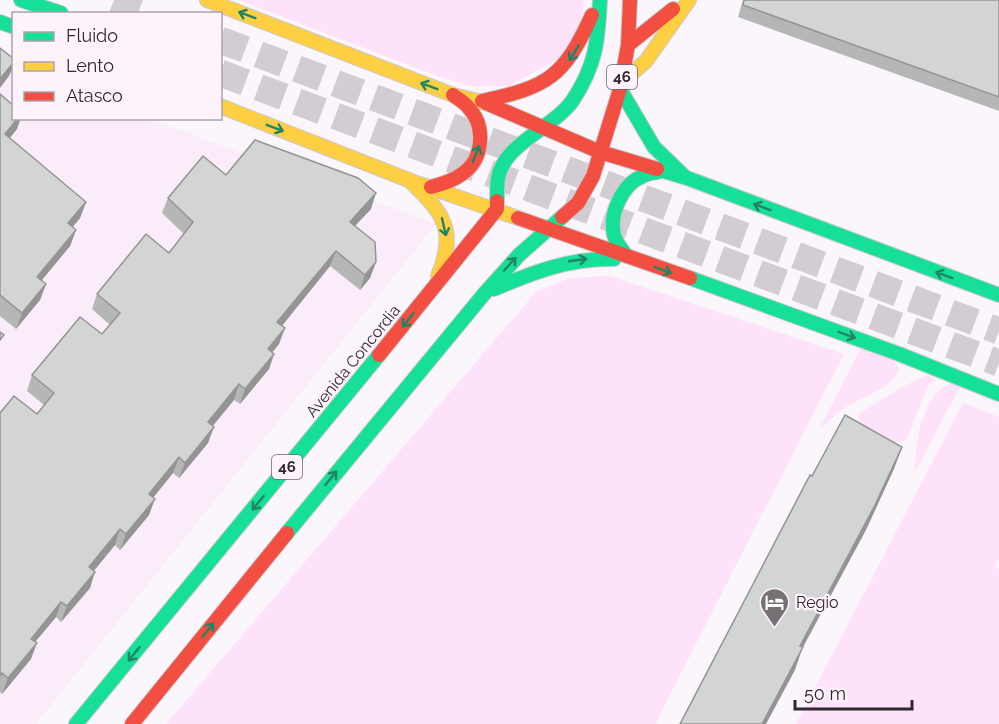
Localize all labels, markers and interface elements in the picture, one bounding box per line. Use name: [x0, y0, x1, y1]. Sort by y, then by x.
one-way arrow: [238, 9, 257, 20]
legend: [12, 12, 222, 120]
text: Fluido: [66, 25, 118, 46]
one-way arrow: [567, 44, 579, 61]
text: Lento: [66, 55, 114, 76]
road number: 46: [607, 65, 637, 89]
one-way arrow: [420, 79, 439, 90]
text: Atasco: [66, 85, 123, 106]
one-way arrow: [265, 123, 284, 134]
one-way arrow: [471, 146, 482, 164]
one-way arrow: [753, 200, 771, 211]
one-way arrow: [439, 217, 451, 236]
one-way arrow: [568, 254, 588, 265]
one-way arrow: [503, 257, 517, 272]
one-way arrow: [653, 265, 672, 276]
one-way arrow: [935, 269, 954, 280]
street label: Avenida Concordia: [302, 301, 404, 421]
one-way arrow: [401, 312, 415, 327]
one-way arrow: [837, 331, 856, 342]
road number: 46: [272, 455, 302, 479]
one-way arrow: [325, 470, 338, 486]
one-way arrow: [251, 495, 264, 511]
hotel icon: Regio: [759, 586, 791, 628]
place label: Regio: [796, 593, 838, 612]
one-way arrow: [202, 622, 215, 638]
one-way arrow: [127, 646, 141, 661]
scale bar: [795, 673, 912, 711]
text: 50 m: [804, 683, 846, 704]

